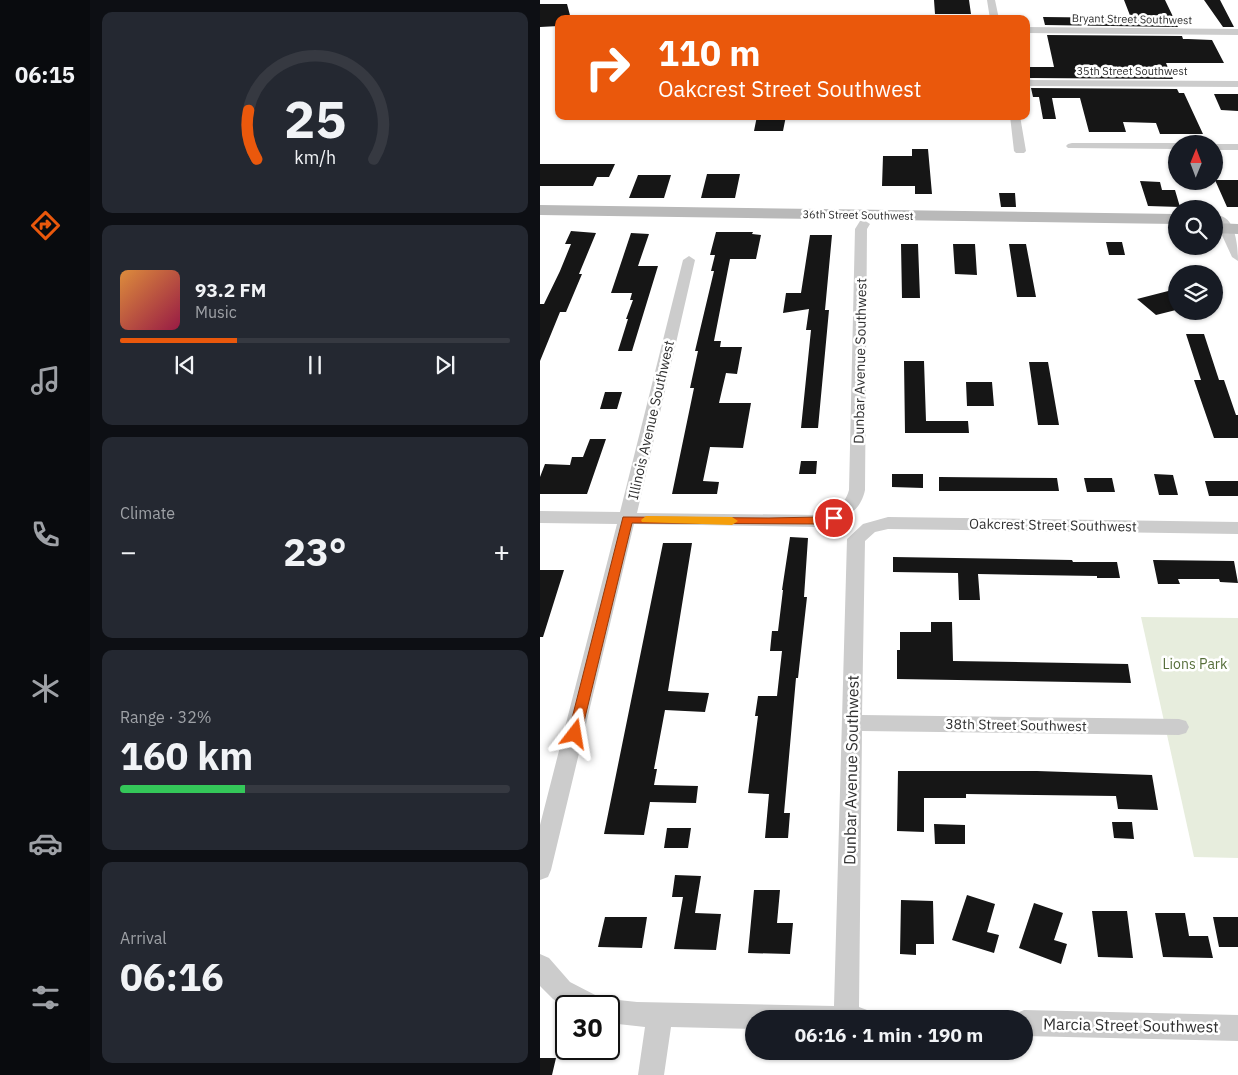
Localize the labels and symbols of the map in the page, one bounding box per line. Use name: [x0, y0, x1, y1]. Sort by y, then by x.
street label: Bryant Street Southwest: [1072, 11, 1192, 27]
street label: 35th Street Southwest: [1076, 64, 1188, 78]
north arrow: [1168, 135, 1222, 190]
street label: 36th Street Southwest: [802, 207, 914, 223]
street label: Dunbar Avenue Southwest: [850, 278, 870, 444]
street label: Illinois Avenue Southwest: [624, 339, 678, 501]
pin: [813, 497, 855, 539]
street label: Oakcrest Street Southwest: [969, 515, 1137, 535]
park label: Lions Park: [1163, 655, 1228, 673]
street label: Dunbar Avenue Southwest: [839, 675, 863, 865]
position arrow: [548, 707, 600, 759]
street label: 38th Street Southwest: [945, 715, 1087, 735]
speed limit sign: 30: [555, 995, 620, 1060]
street label: Marcia Street Southwest: [1043, 1013, 1219, 1037]

